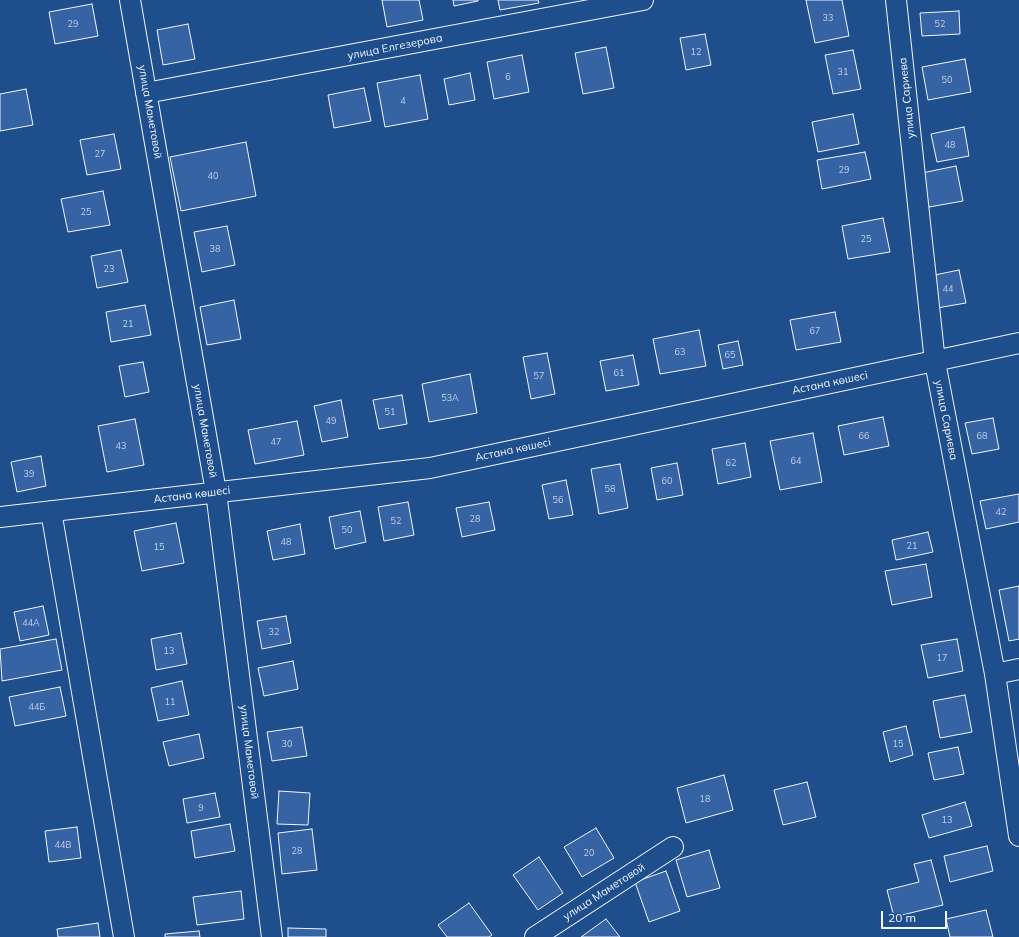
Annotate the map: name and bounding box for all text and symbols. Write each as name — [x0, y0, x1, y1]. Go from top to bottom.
house number: 33 — [823, 13, 833, 23]
house number: 29 — [68, 19, 78, 29]
house number: 52 — [935, 19, 945, 29]
street label: улица Елгезерова — [346, 31, 444, 63]
house number: 12 — [691, 47, 701, 57]
street label: улица Сариева — [896, 57, 918, 139]
street label: улица Маметовой — [135, 64, 165, 160]
house number: 31 — [838, 67, 848, 77]
house number: 6 — [505, 72, 511, 82]
house number: 50 — [942, 75, 952, 85]
house number: 4 — [400, 96, 406, 106]
house number: 48 — [945, 140, 955, 150]
house number: 27 — [95, 149, 105, 159]
house number: 29 — [839, 165, 849, 175]
house number: 40 — [208, 171, 218, 181]
house number: 25 — [81, 207, 91, 217]
house number: 25 — [861, 234, 871, 244]
house number: 38 — [210, 244, 220, 254]
house number: 23 — [104, 264, 114, 274]
house number: 44 — [943, 284, 953, 294]
house number: 21 — [123, 319, 133, 329]
house number: 67 — [810, 326, 820, 336]
house number: 63 — [675, 347, 685, 357]
house number: 65 — [725, 350, 735, 360]
house number: 61 — [614, 368, 624, 378]
street label: Астана көшесі — [791, 369, 869, 397]
house number: 57 — [534, 371, 544, 381]
street label: улица Сариева — [932, 379, 960, 461]
street label: улица Маметовой — [190, 383, 220, 479]
house number: 53А — [441, 393, 459, 403]
house number: 51 — [385, 407, 395, 417]
house number: 49 — [326, 416, 336, 426]
house number: 66 — [859, 431, 869, 441]
house number: 68 — [977, 431, 987, 441]
street label: Астана көшесі — [474, 436, 552, 464]
house number: 47 — [271, 437, 281, 447]
house number: 43 — [116, 441, 126, 451]
house number: 64 — [791, 456, 801, 466]
house number: 62 — [726, 458, 736, 468]
house number: 39 — [24, 469, 34, 479]
house number: 60 — [662, 476, 672, 486]
street label: Астана көшесі — [153, 484, 231, 506]
house number: 58 — [605, 484, 615, 494]
house number: 56 — [553, 495, 563, 505]
house number: 42 — [996, 507, 1006, 517]
house number: 28 — [470, 514, 480, 524]
house number: 52 — [391, 516, 401, 526]
house number: 50 — [342, 525, 352, 535]
house number: 48 — [281, 537, 291, 547]
house number: 21 — [907, 541, 917, 551]
house number: 15 — [154, 542, 164, 552]
house number: 44А — [22, 618, 40, 628]
house number: 32 — [269, 627, 279, 637]
house number: 13 — [164, 646, 174, 656]
house number: 17 — [937, 653, 947, 663]
house number: 11 — [165, 697, 175, 707]
house number: 44Б — [29, 702, 45, 712]
street label: улица Маметовой — [237, 704, 261, 800]
house number: 30 — [282, 739, 292, 749]
house number: 15 — [893, 739, 903, 749]
house number: 18 — [700, 794, 710, 804]
house number: 9 — [198, 803, 204, 813]
house number: 13 — [942, 815, 952, 825]
house number: 44В — [55, 840, 71, 850]
house number: 28 — [292, 846, 302, 856]
house number: 20 — [584, 848, 594, 858]
street label: улица Маметовой — [561, 861, 647, 923]
scale bar — [883, 903, 949, 929]
text: 20 m — [888, 910, 916, 925]

